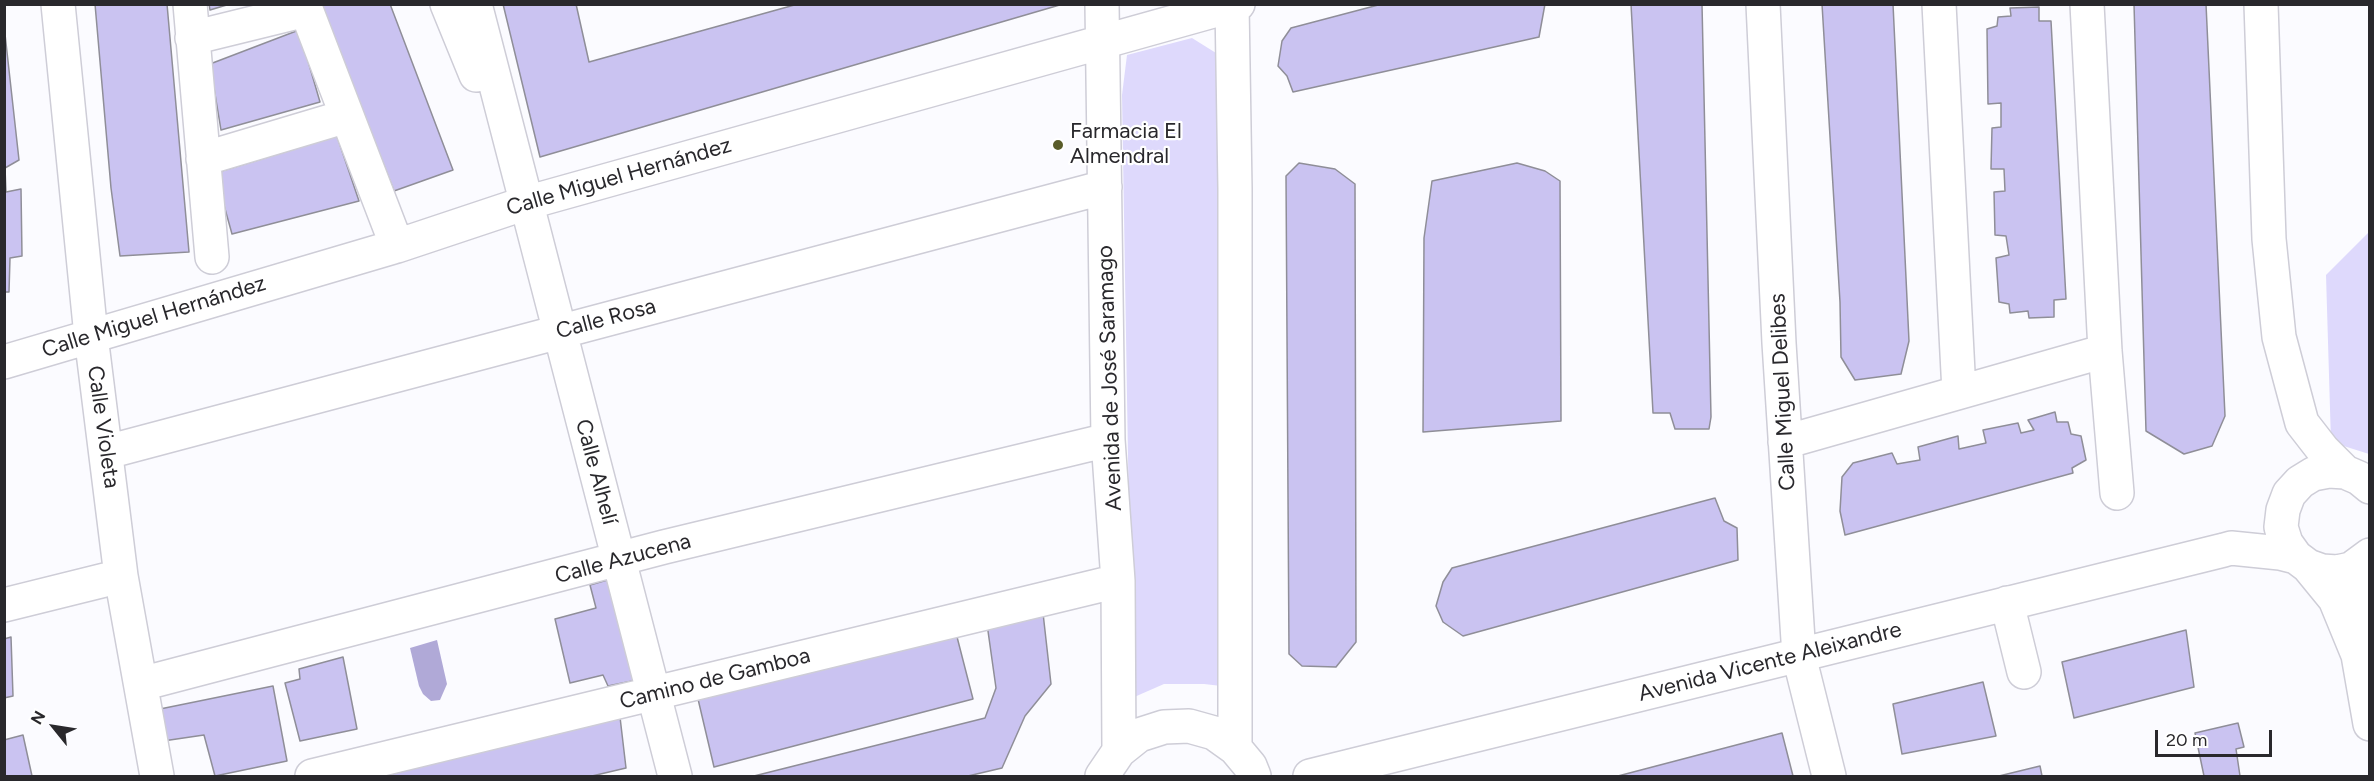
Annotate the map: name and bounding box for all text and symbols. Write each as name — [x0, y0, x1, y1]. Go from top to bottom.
place label: Farmacia El Almendral — [1070, 119, 1182, 170]
street label: Calle Miguel Hernández — [503, 132, 735, 222]
marker: Farmacia El Almendral — [1051, 138, 1065, 152]
street label: Avenida de José Saramago — [1092, 245, 1128, 511]
street label: Calle Miguel Hernández — [39, 270, 269, 364]
street label: Calle Rosa — [553, 293, 659, 345]
street label: Calle Miguel Delibes — [1765, 293, 1801, 491]
street label: Calle Violeta — [81, 364, 125, 490]
street label: Calle Alhelí — [569, 416, 623, 528]
street label: Calle Azucena — [552, 528, 694, 590]
street label: Avenida Vicente Aleixandre — [1636, 617, 1904, 707]
street label: Camino de Gamboa — [617, 643, 813, 715]
north arrow — [24, 697, 84, 757]
text: N — [27, 708, 49, 728]
scale bar — [2158, 718, 2275, 756]
text: 20 m — [2166, 729, 2207, 751]

